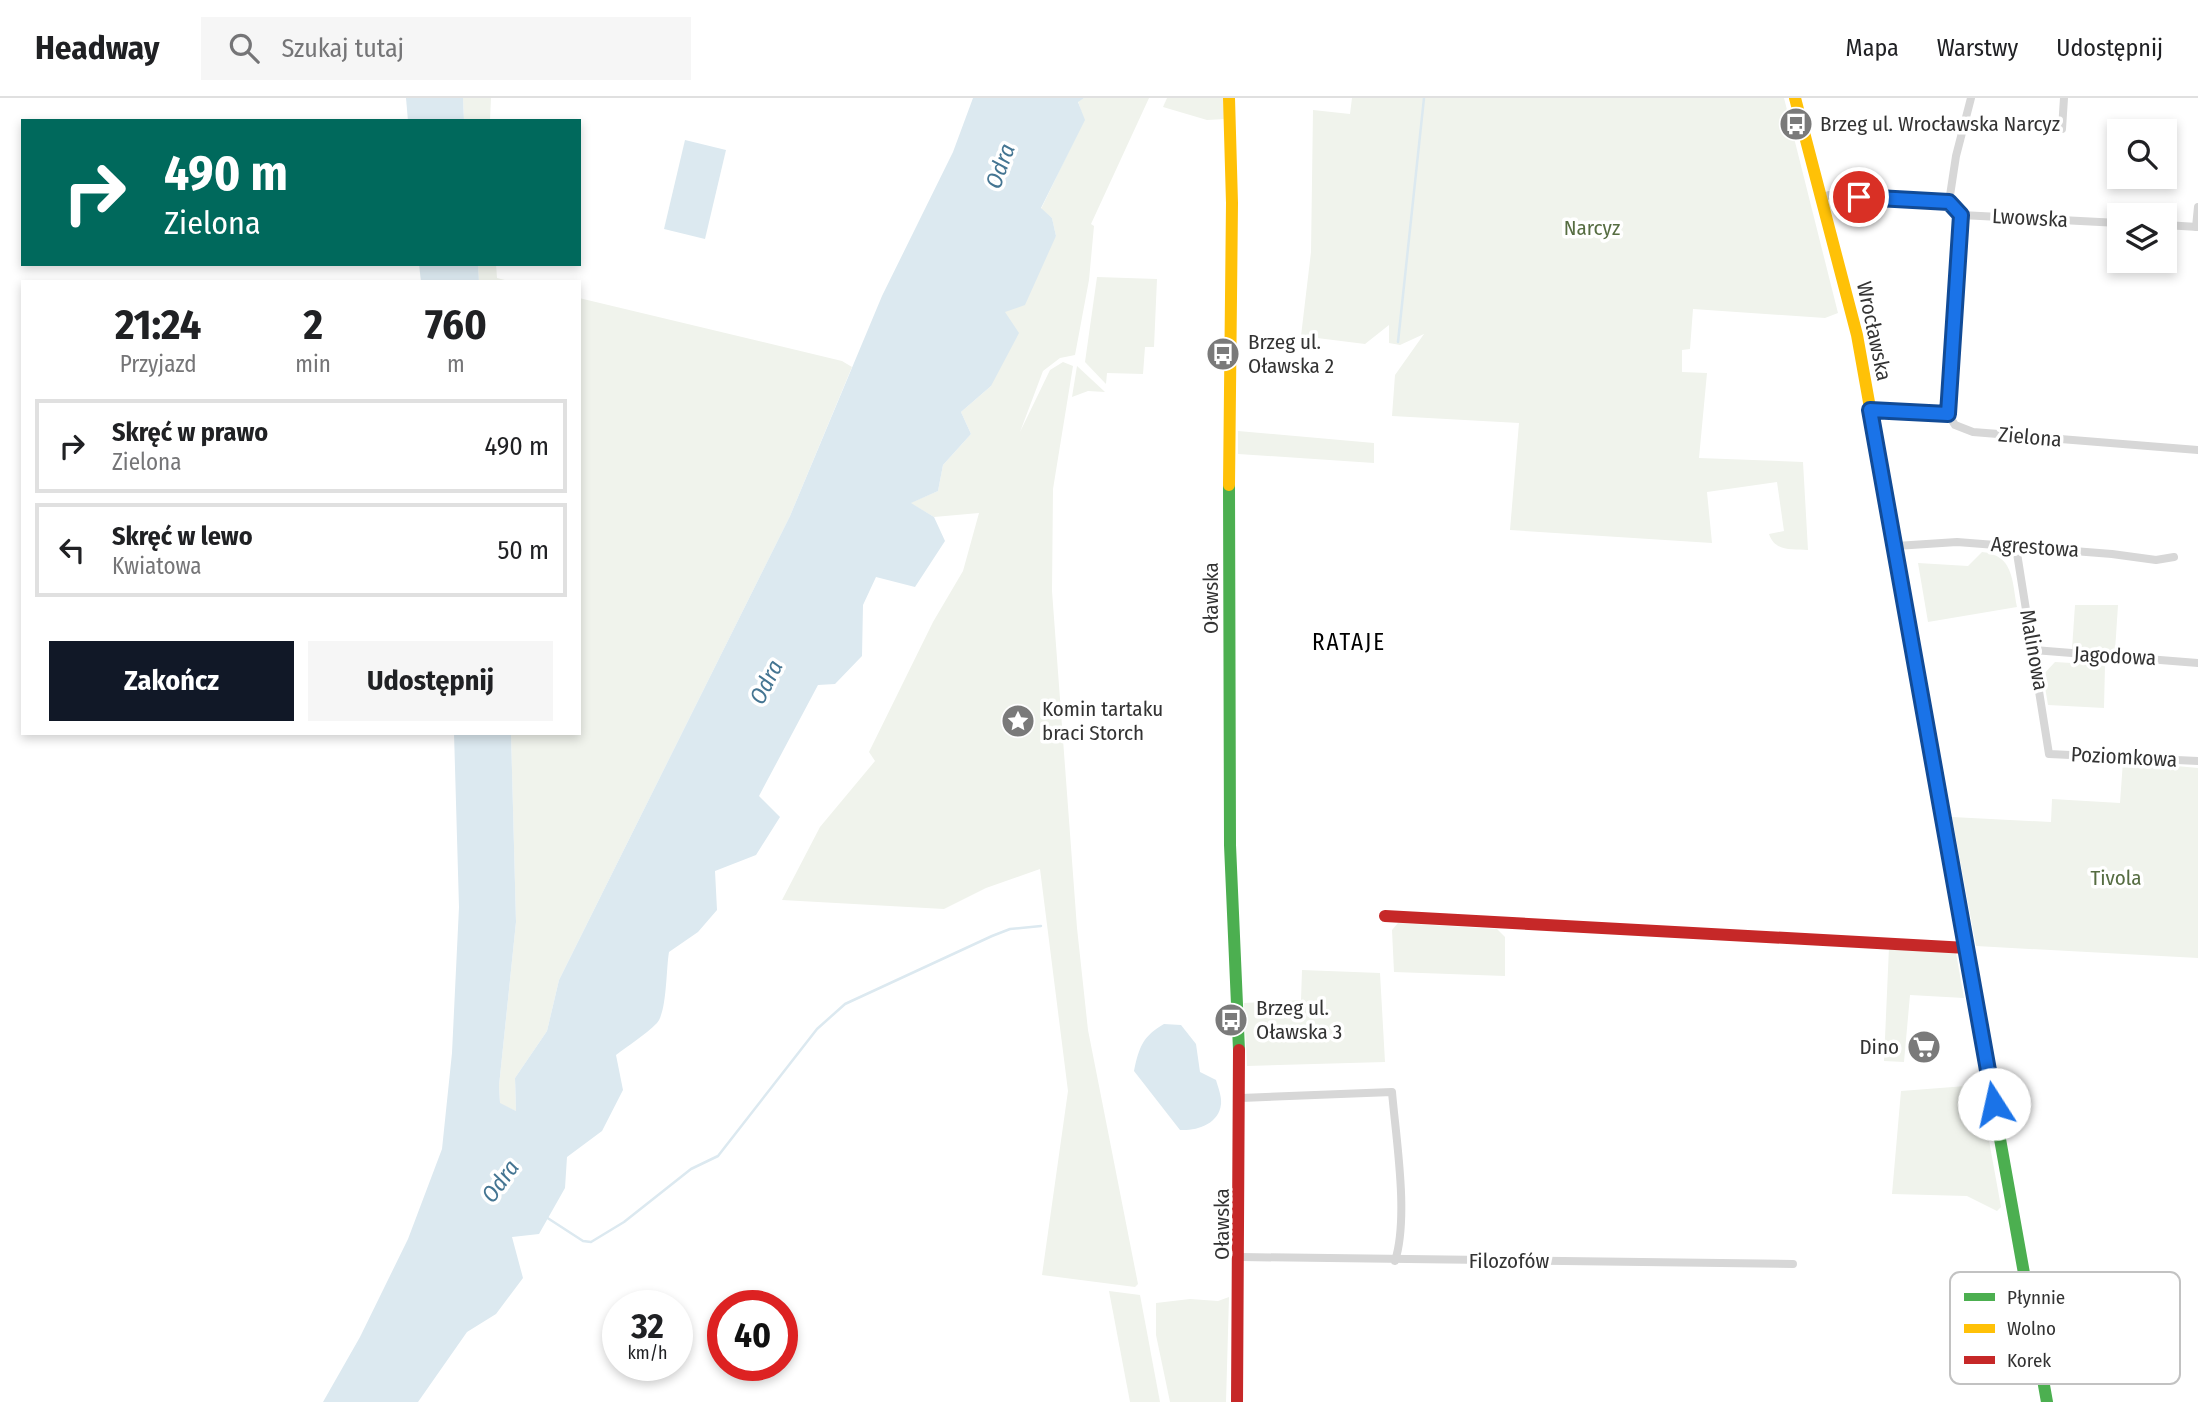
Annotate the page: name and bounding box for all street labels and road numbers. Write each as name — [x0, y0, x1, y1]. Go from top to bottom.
street label: Lwowska — [1992, 203, 2068, 233]
street label: Wrocławska — [1851, 279, 1897, 383]
street label: Zielona — [1997, 421, 2063, 453]
street label: Agrestowa — [1990, 531, 2080, 563]
street label: Oławska — [1198, 562, 1224, 634]
street label: Malinowa — [2014, 607, 2054, 693]
street label: Jagodowa — [2073, 641, 2157, 671]
street label: Poziomkowa — [2070, 741, 2178, 773]
street label: Oławska — [1209, 1188, 1235, 1260]
street label: Filozofów — [1469, 1248, 1549, 1274]

